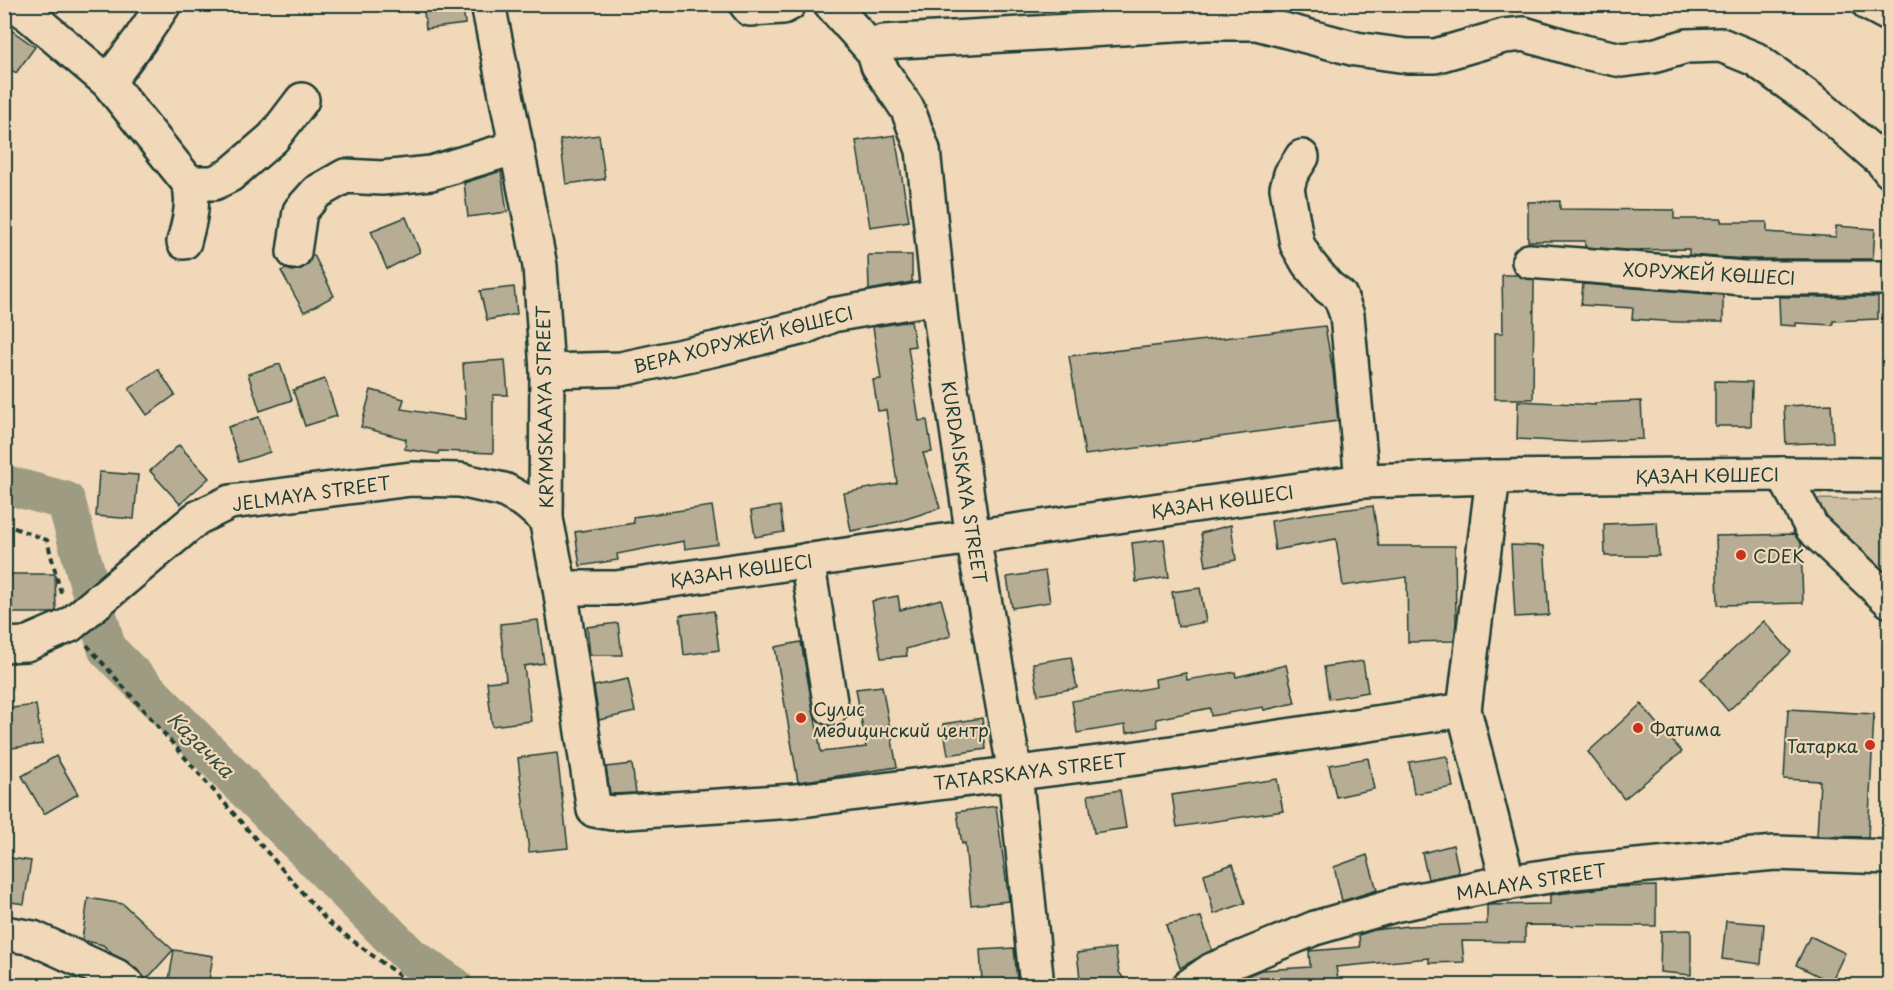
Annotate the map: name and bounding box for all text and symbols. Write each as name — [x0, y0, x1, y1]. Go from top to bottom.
street label: ХОРУЖЕЙ КӨШЕСІ — [1622, 255, 1796, 291]
street label: ВЕРА ХОРУЖЕЙ КӨШЕСІ — [630, 299, 856, 379]
street label: KRYMSKAAYA STREET — [529, 305, 559, 509]
street label: KURDAISKAYA STREET — [936, 379, 994, 586]
street label: ҚАЗАН КӨШЕСІ — [1635, 460, 1779, 490]
street label: JELMAYA STREET — [230, 468, 393, 517]
street label: ҚАЗАН КӨШЕСІ — [1149, 478, 1295, 524]
place label: CDEK — [1753, 542, 1805, 569]
street label: ҚАЗАН КӨШЕСІ — [668, 547, 814, 593]
marker: CDEK — [1734, 548, 1748, 562]
place label: Сулис медицинский центр — [813, 695, 989, 743]
water label: Казачка — [161, 704, 242, 785]
marker: Сулис медицинский центр — [794, 711, 808, 725]
place label: Фатима — [1650, 715, 1721, 742]
marker: Фатима — [1631, 721, 1645, 735]
place label: Татарка — [1787, 732, 1859, 759]
marker: Татарка — [1863, 738, 1877, 752]
street label: TATARSKAYA STREET — [932, 746, 1129, 796]
street label: MALAYA STREET — [1454, 856, 1609, 906]

